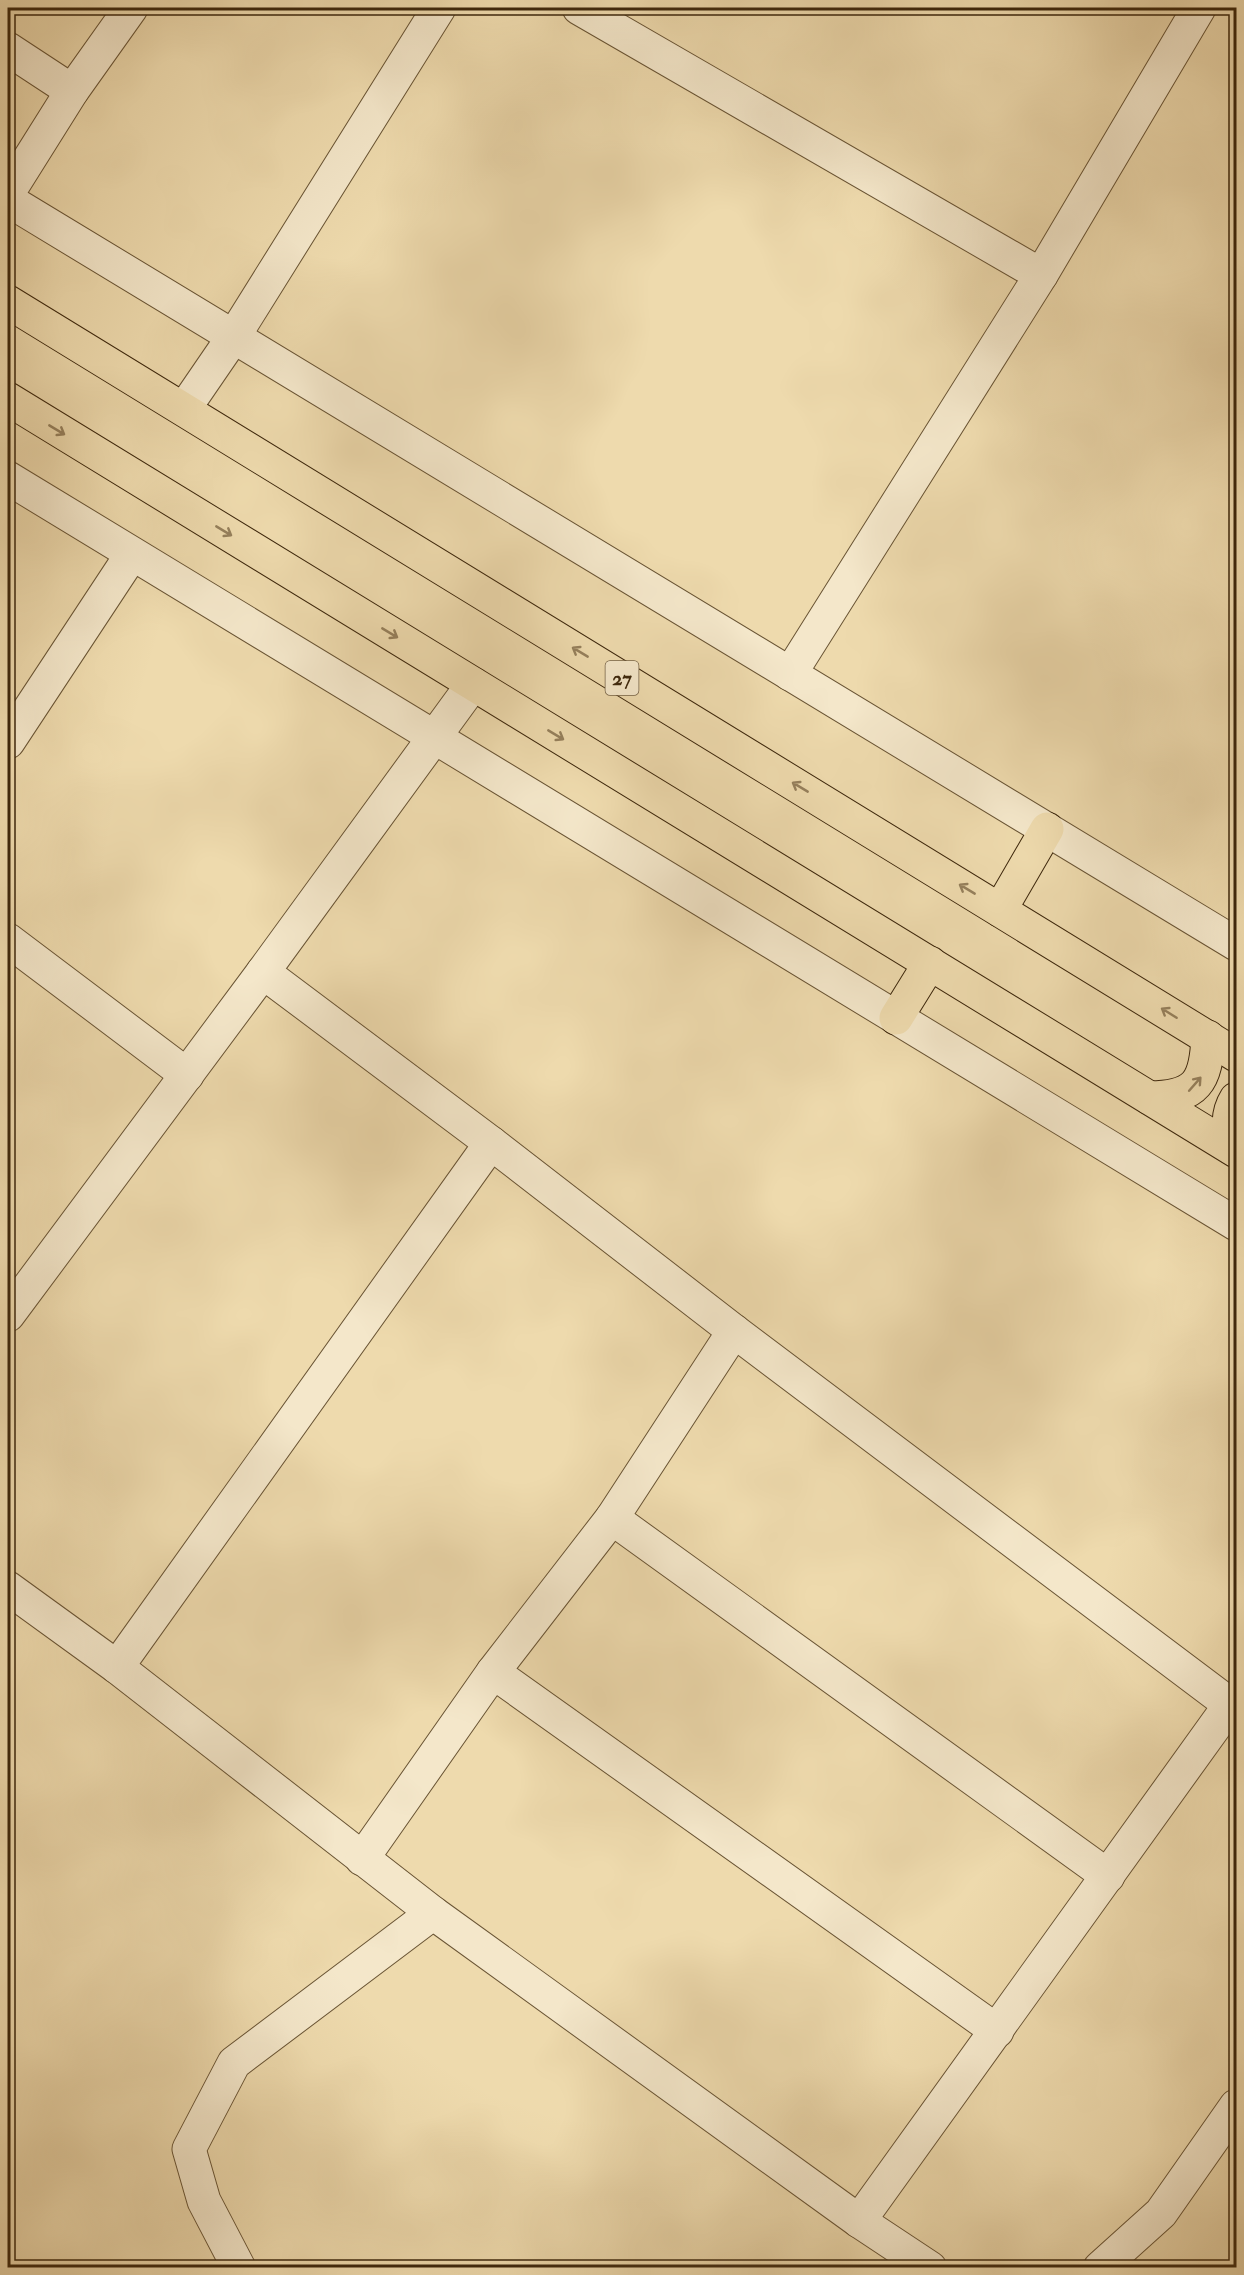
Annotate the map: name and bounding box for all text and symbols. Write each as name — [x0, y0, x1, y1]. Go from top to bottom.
one-way arrow — [48, 424, 65, 436]
one-way arrow — [215, 526, 232, 538]
one-way arrow — [381, 628, 398, 640]
one-way arrow — [572, 646, 589, 658]
road number: 27 — [606, 661, 638, 695]
one-way arrow — [547, 729, 564, 741]
one-way arrow — [792, 781, 809, 793]
one-way arrow — [959, 883, 976, 895]
one-way arrow — [1161, 1007, 1178, 1019]
one-way arrow — [1188, 1076, 1202, 1091]

